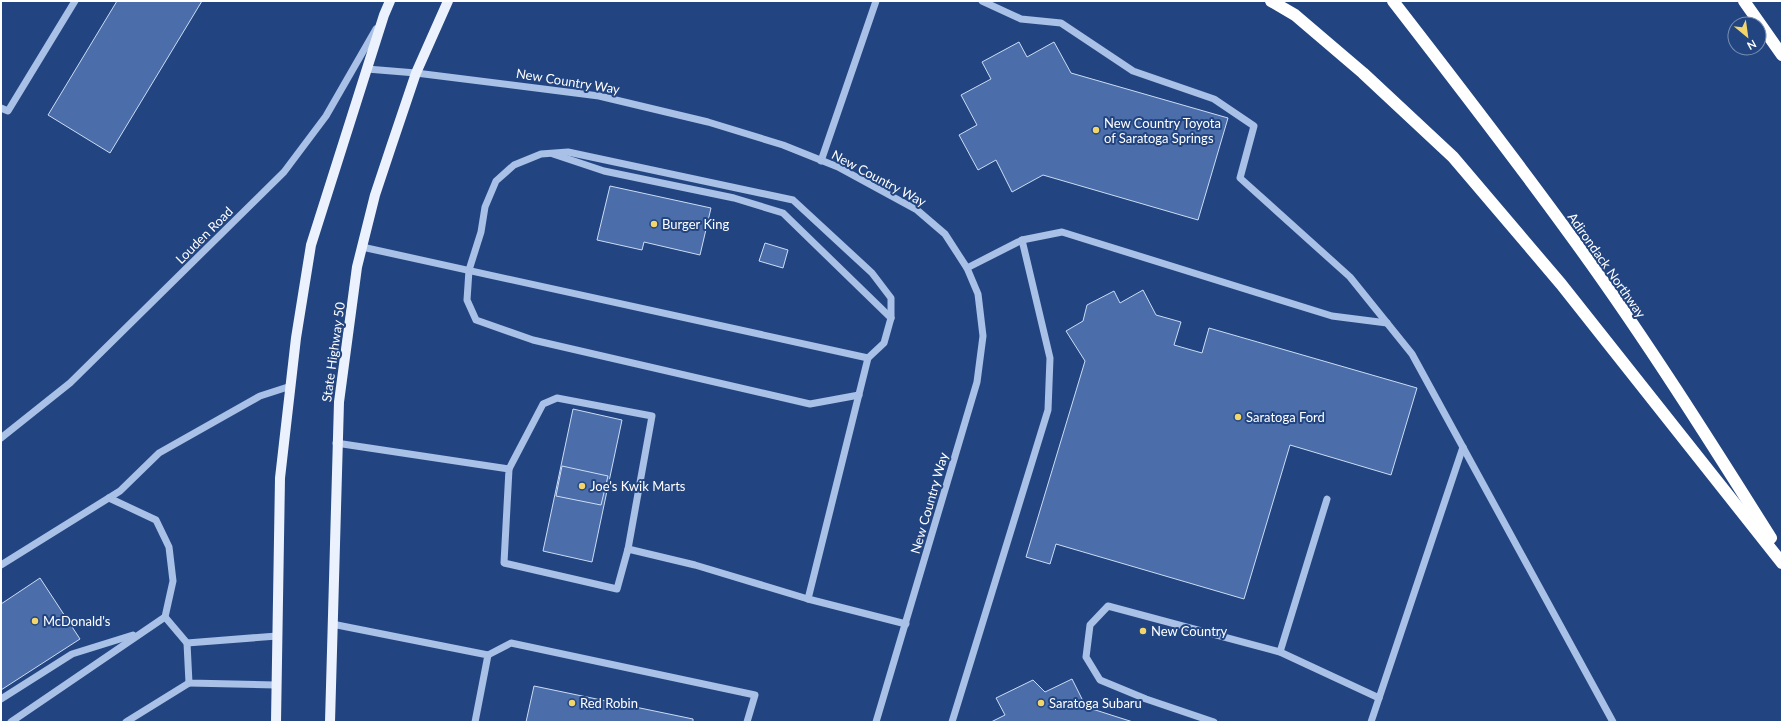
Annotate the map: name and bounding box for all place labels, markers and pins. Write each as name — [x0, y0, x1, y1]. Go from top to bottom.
place label: New Country Toyota of Saratoga Springs — [1104, 115, 1221, 146]
marker: New Country Toyota of Saratoga Springs — [1091, 125, 1101, 135]
place label: Burger King — [662, 216, 729, 232]
marker: Burger King — [649, 219, 659, 229]
place label: Saratoga Ford — [1246, 409, 1325, 425]
marker: Saratoga Ford — [1233, 412, 1243, 422]
place label: Joe's Kwik Marts — [590, 478, 686, 494]
marker: Joe's Kwik Marts — [577, 481, 587, 491]
place label: McDonald's — [43, 613, 111, 629]
marker: McDonald's — [30, 616, 40, 626]
place label: New Country — [1151, 623, 1228, 639]
marker: New Country — [1138, 626, 1148, 636]
place label: Red Robin — [580, 695, 638, 711]
place label: Saratoga Subaru — [1049, 695, 1142, 711]
marker: Red Robin — [567, 698, 577, 708]
marker: Saratoga Subaru — [1036, 698, 1046, 708]

